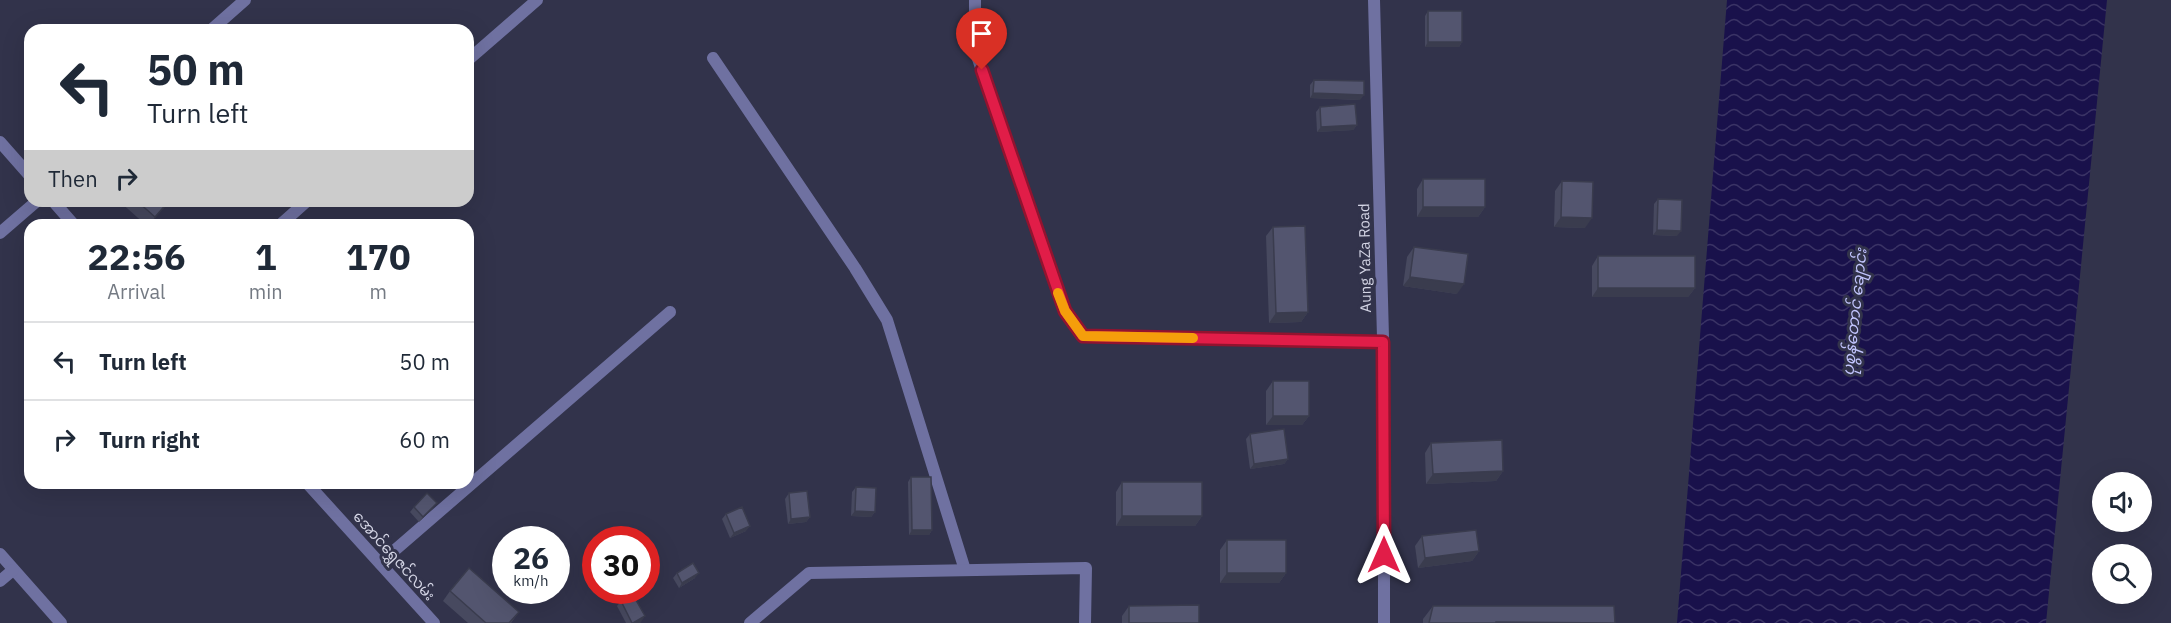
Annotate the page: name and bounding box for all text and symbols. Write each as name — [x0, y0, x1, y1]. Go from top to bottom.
pin — [956, 8, 1007, 70]
icon: arrive — [965, 17, 998, 50]
text: 50 m — [147, 42, 245, 97]
icon: left — [48, 48, 126, 126]
text: Turn left — [147, 95, 248, 130]
icon: right — [110, 162, 143, 195]
text: Then — [48, 164, 98, 193]
street label: Aung YaZa Road — [1354, 203, 1375, 313]
text: 22:56 — [87, 233, 186, 280]
text: 1 — [255, 233, 277, 280]
text: 170 — [346, 233, 411, 280]
water label: ပုစွန်တောင် ချောင်း — [1836, 246, 1875, 377]
text: Arrival — [107, 278, 166, 305]
text: min — [249, 278, 283, 305]
text: m — [370, 278, 387, 305]
icon: left — [48, 345, 81, 378]
text: Turn left — [99, 347, 187, 376]
text: 50 m — [399, 347, 450, 376]
icon: right — [48, 423, 81, 456]
text: Turn right — [99, 425, 200, 454]
text: 60 m — [399, 425, 450, 454]
map controls — [2092, 472, 2152, 604]
button: sound — [2092, 472, 2152, 532]
street label: အောင်ရွှေဇင်လမ်း — [347, 507, 439, 606]
position arrow — [1352, 523, 1416, 587]
speed limit sign: 30 — [582, 526, 660, 604]
text: 26 — [513, 538, 549, 577]
button: search — [2092, 544, 2152, 604]
text: km/h — [513, 571, 549, 590]

